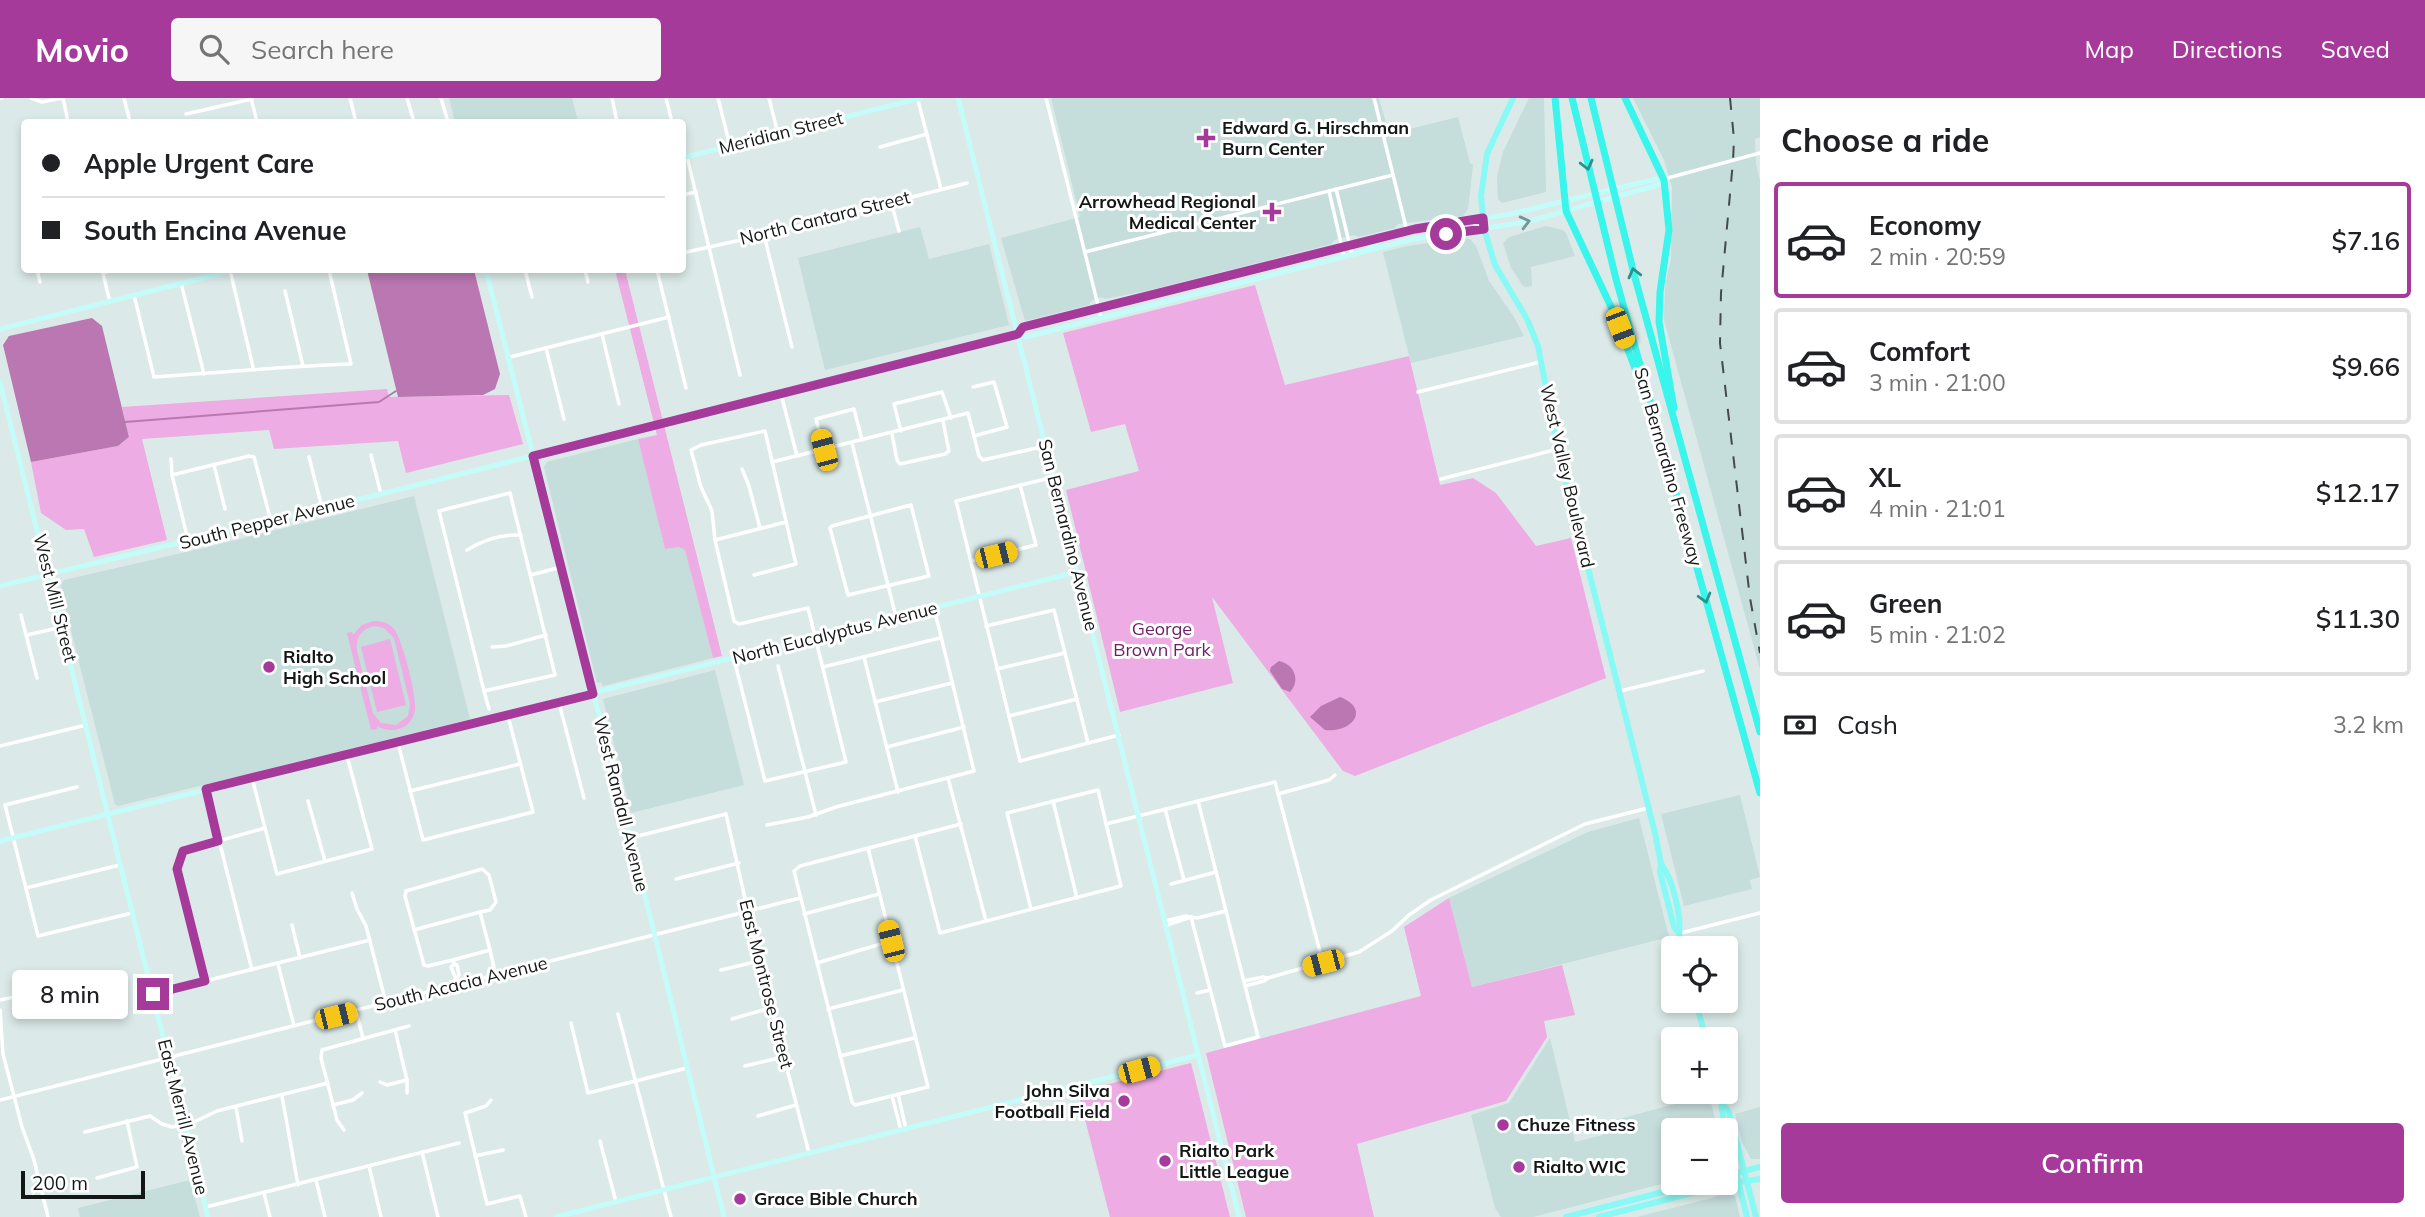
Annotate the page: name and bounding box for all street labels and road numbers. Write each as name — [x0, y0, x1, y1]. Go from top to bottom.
street label: Meridian Street — [716, 106, 845, 159]
street label: North Cantara Street — [737, 185, 912, 250]
street label: San Bernardino Freeway — [1629, 365, 1708, 569]
street label: West Valley Boulevard — [1535, 382, 1600, 570]
street label: San Bernardino Avenue — [1034, 437, 1103, 633]
street label: South Pepper Avenue — [177, 489, 357, 554]
street label: West Mill Street — [28, 531, 83, 664]
street label: North Eucalyptus Avenue — [730, 596, 940, 669]
street label: West Randall Avenue — [589, 714, 654, 894]
street label: East Montrose Street — [734, 897, 799, 1071]
street label: South Acacia Avenue — [372, 951, 550, 1016]
street label: East Merrill Avenue — [153, 1037, 214, 1197]

